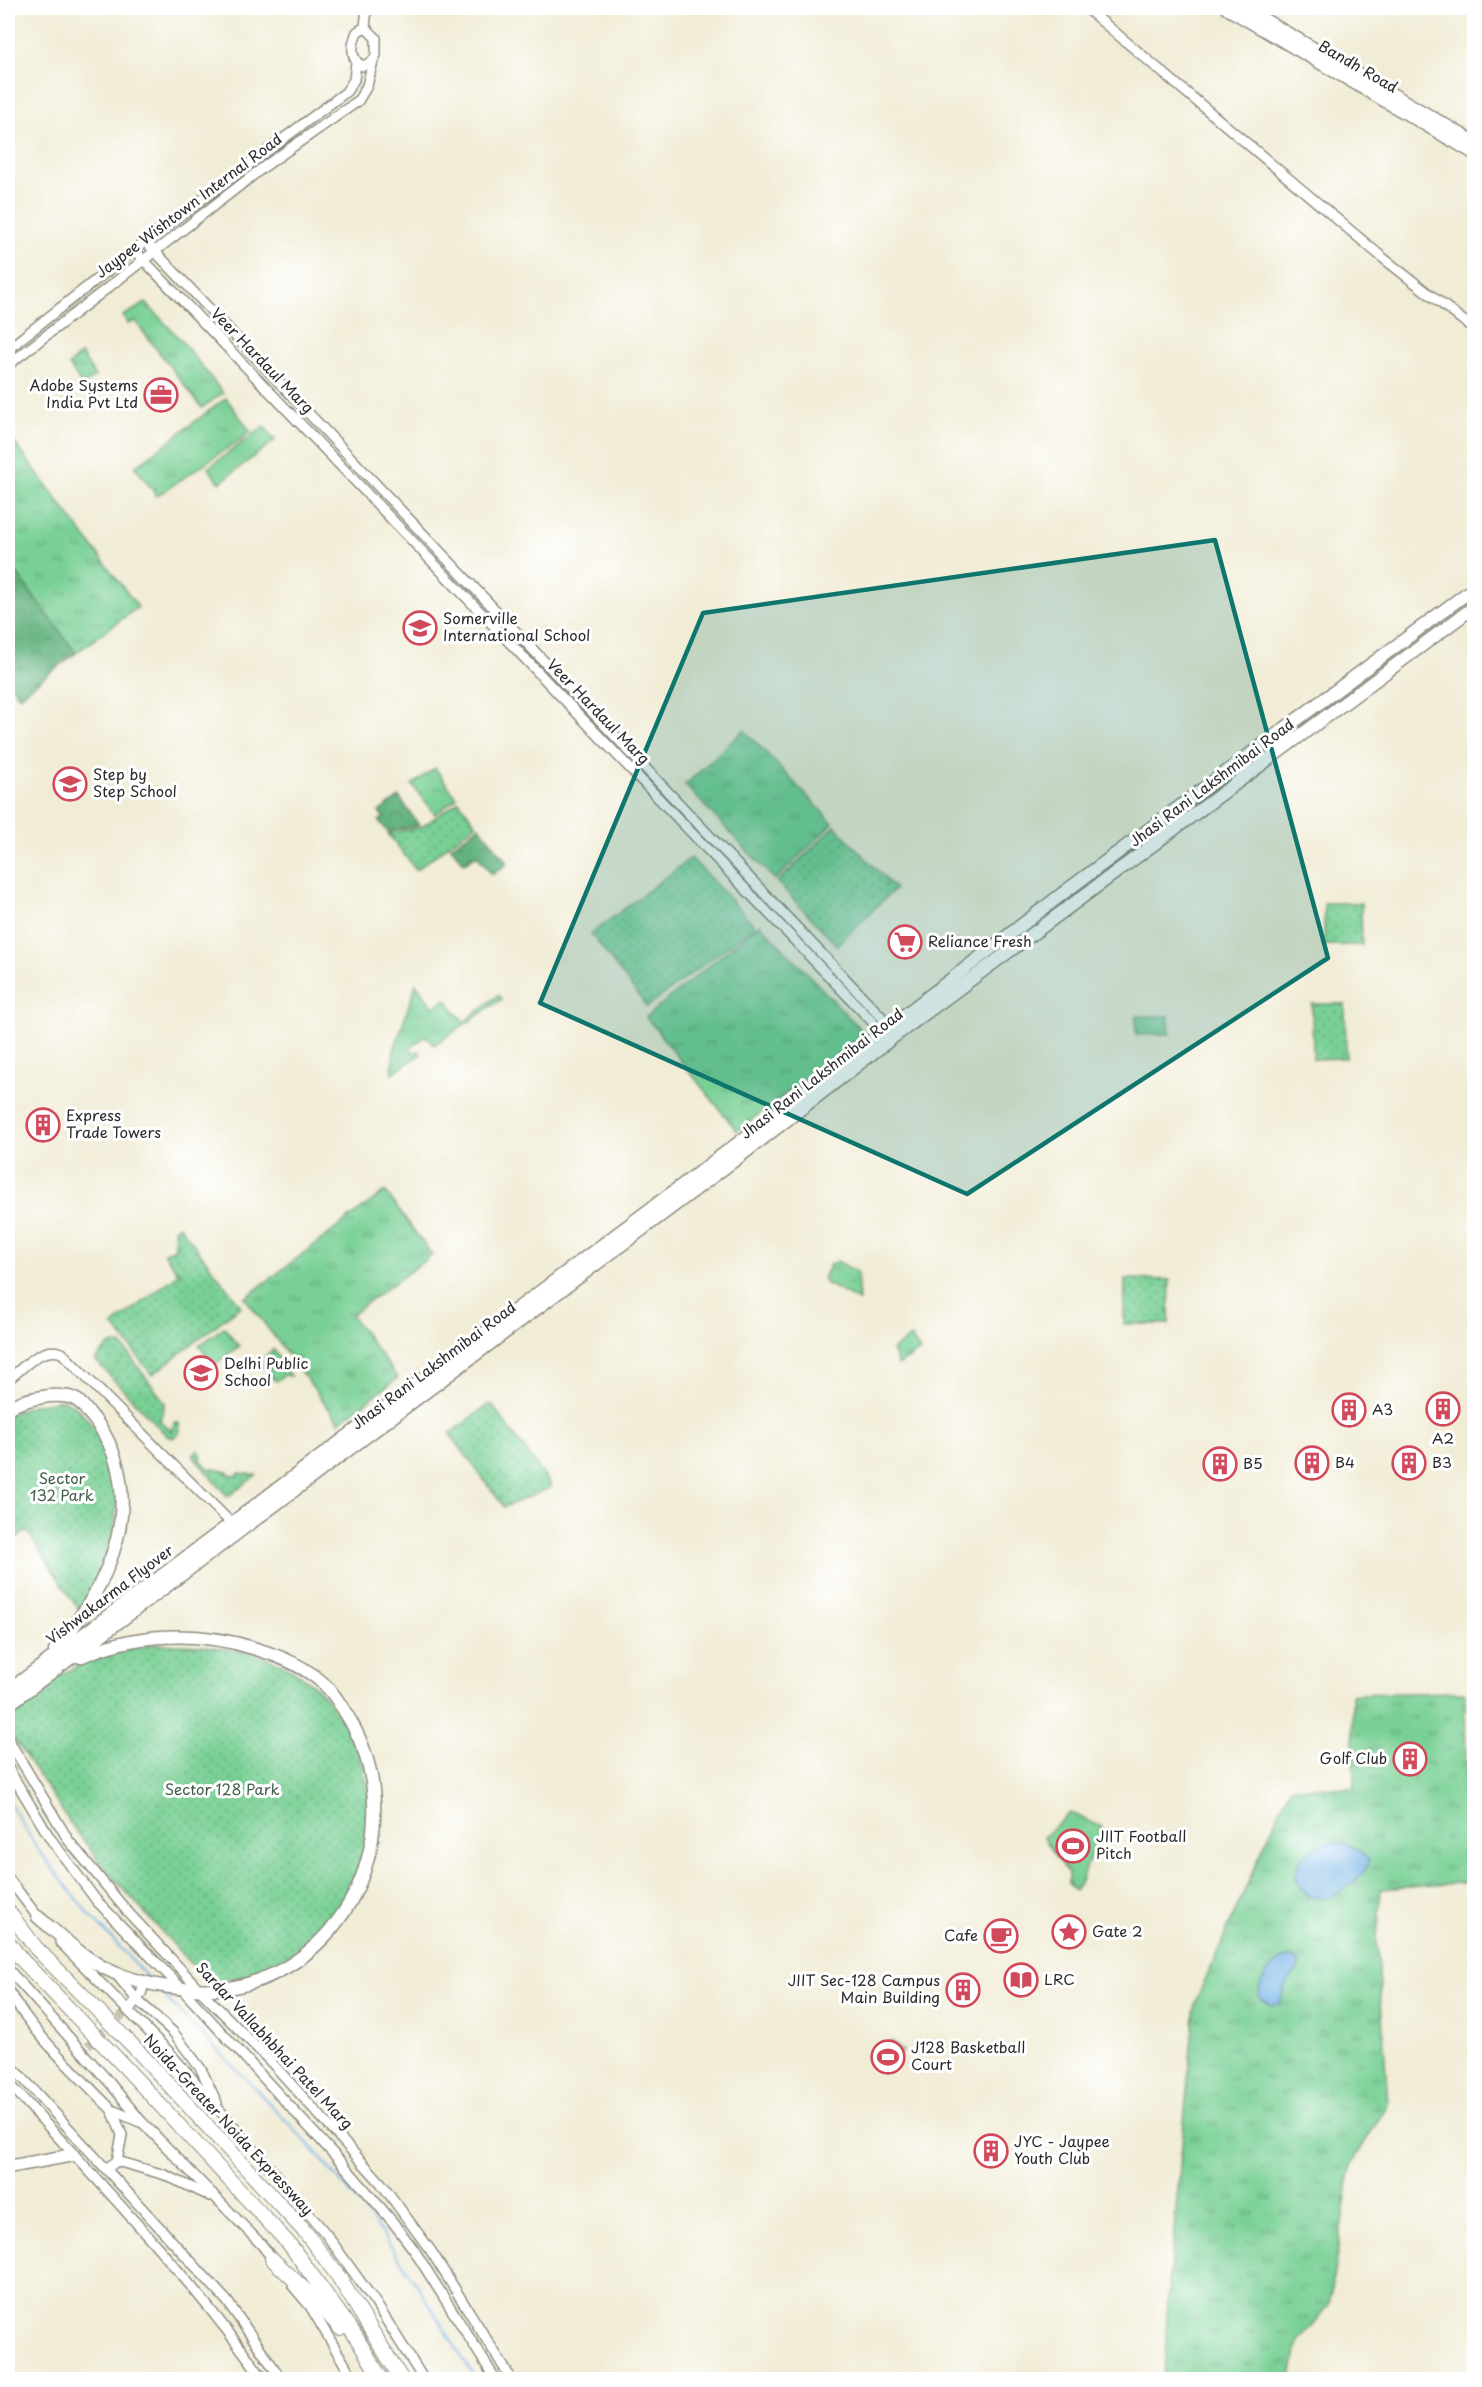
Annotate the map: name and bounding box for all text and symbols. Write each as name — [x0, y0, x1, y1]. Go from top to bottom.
street label: Bandh Road — [1315, 34, 1403, 98]
street label: Jaypee Wishtown Internal Road — [90, 127, 286, 283]
street label: Veer Hardaul Marg — [206, 302, 320, 418]
place label: Adobe Systems India Pvt Ltd — [30, 373, 138, 413]
office icon: Adobe Systems India Pvt Ltd — [143, 377, 179, 413]
place label: Somerville International School — [443, 606, 590, 646]
school or university icon: Somerville International School — [402, 610, 438, 646]
street label: Veer Hardaul Marg — [542, 653, 656, 769]
street label: Jhasi Rani Lakshmibai Road — [1124, 712, 1298, 852]
place label: Step by Step School — [93, 762, 177, 802]
school or university icon: Step by Step School — [52, 766, 88, 802]
supermarket icon: Reliance Fresh — [887, 924, 923, 960]
place label: Reliance Fresh — [928, 929, 1032, 952]
street label: Jhasi Rani Lakshmibai Road — [735, 1002, 907, 1144]
place label: Express Trade Towers — [66, 1103, 161, 1143]
building icon: Express Trade Towers — [25, 1107, 61, 1143]
street label: Jhasi Rani Lakshmibai Road — [346, 1295, 520, 1435]
place label: Delhi Public School — [224, 1351, 308, 1391]
school or university icon: Delhi Public School — [183, 1355, 219, 1391]
building icon: A2 — [1425, 1391, 1461, 1427]
building icon: A3 — [1331, 1392, 1367, 1428]
place label: A3 — [1372, 1397, 1393, 1420]
place label: A2 — [1432, 1426, 1454, 1449]
building icon: B4 — [1294, 1445, 1330, 1481]
building icon: B3 — [1391, 1445, 1427, 1481]
building icon: B5 — [1202, 1446, 1238, 1482]
place label: B4 — [1335, 1450, 1355, 1473]
place label: B3 — [1432, 1450, 1452, 1473]
place label: B5 — [1243, 1451, 1263, 1474]
park label: Sector 132 Park — [30, 1466, 94, 1506]
street label: Vishwakarma Flyover — [41, 1538, 178, 1649]
building icon: Golf Club — [1392, 1741, 1428, 1777]
place label: Golf Club — [1319, 1746, 1387, 1769]
park label: Sector 128 Park — [164, 1777, 280, 1800]
place label: JIIT Football Pitch — [1096, 1824, 1186, 1864]
sports icon: JIIT Football Pitch — [1055, 1828, 1091, 1864]
place icon: Gate 2 — [1051, 1914, 1087, 1950]
cafe icon: Cafe — [983, 1918, 1019, 1954]
place label: Gate 2 — [1092, 1919, 1143, 1942]
place label: Cafe — [944, 1923, 978, 1946]
street label: Sardar Vallabhbhai Patel Marg — [191, 1956, 359, 2134]
library icon: LRC — [1003, 1962, 1039, 1998]
place label: LRC — [1044, 1967, 1075, 1990]
place label: JIIT Sec-128 Campus Main Building — [788, 1968, 940, 2008]
building icon: JIIT Sec-128 Campus Main Building — [945, 1972, 981, 2008]
street label: Noida-Greater Noida Expressway — [139, 2028, 319, 2220]
place label: J128 Basketball Court — [911, 2035, 1025, 2075]
sports icon: J128 Basketball Court — [870, 2039, 906, 2075]
place label: JYC - Jaypee Youth Club — [1014, 2129, 1110, 2169]
building icon: JYC - Jaypee Youth Club — [973, 2133, 1009, 2169]

